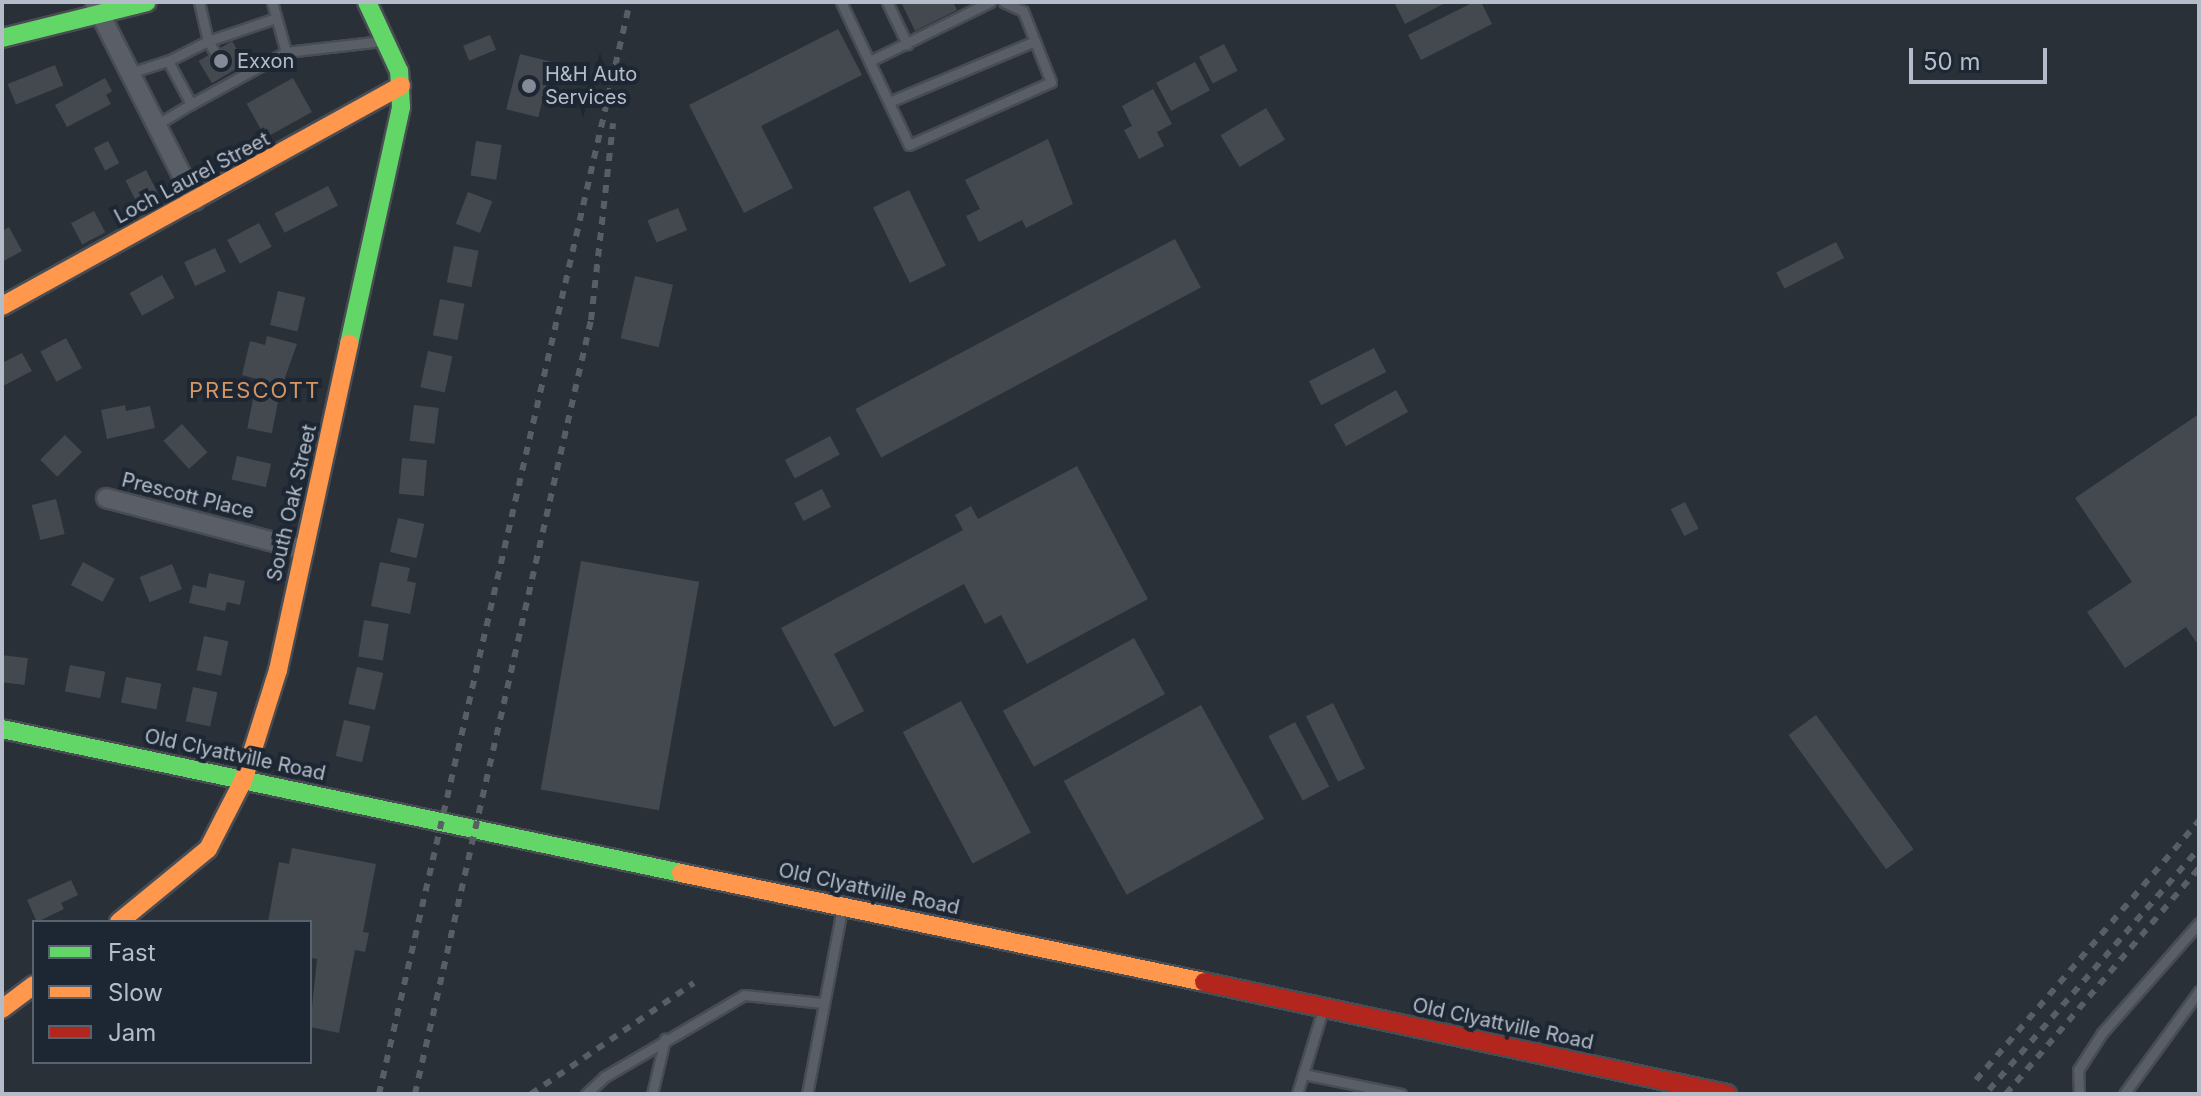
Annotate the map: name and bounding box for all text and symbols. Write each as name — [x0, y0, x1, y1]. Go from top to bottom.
scale bar — [1913, 32, 2051, 82]
text: 50 m — [1923, 47, 1981, 76]
place label: Exxon — [237, 49, 294, 73]
marker: Exxon — [212, 52, 230, 70]
place label: H&H Auto Services — [545, 62, 637, 109]
marker: H&H Auto Services — [520, 77, 538, 95]
street label: Loch Laurel Street — [110, 127, 274, 229]
district label: PRESCOTT — [189, 378, 321, 404]
street label: South Oak Street — [262, 422, 322, 584]
street label: Prescott Place — [119, 468, 257, 524]
street label: Old Clyattville Road — [142, 724, 328, 786]
street label: Old Clyattville Road — [776, 858, 962, 920]
legend — [32, 920, 312, 1064]
text: Fast — [108, 938, 156, 967]
text: Slow — [108, 978, 163, 1007]
street label: Old Clyattville Road — [1410, 993, 1596, 1055]
text: Jam — [108, 1018, 156, 1047]

